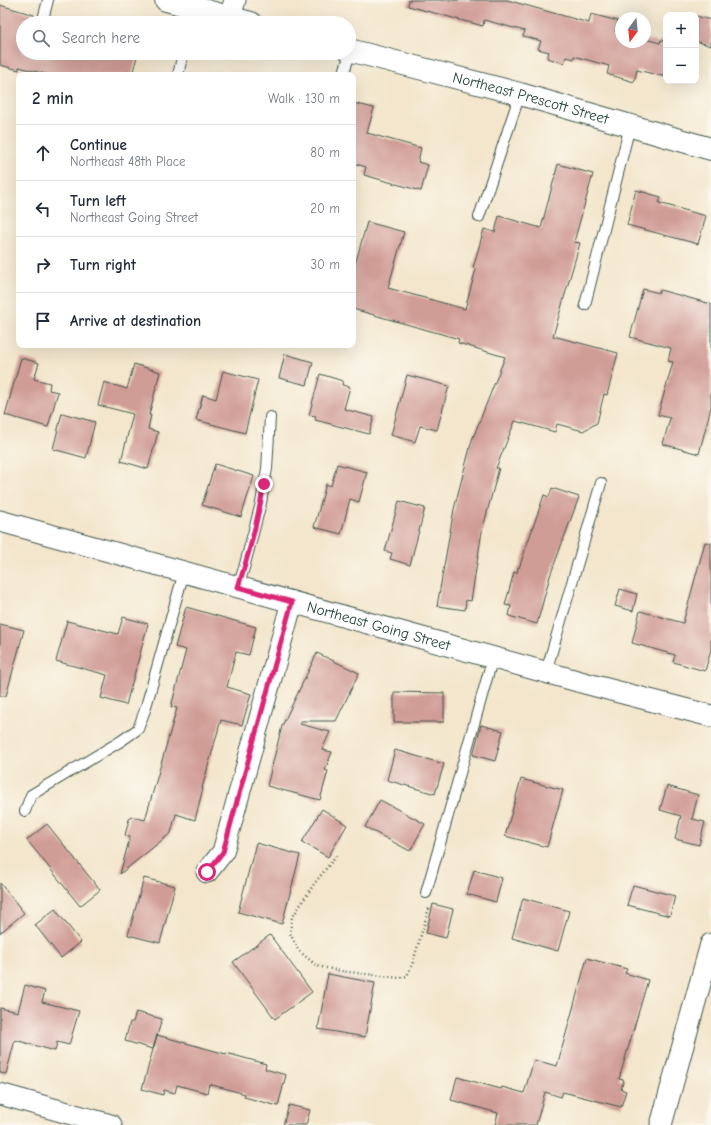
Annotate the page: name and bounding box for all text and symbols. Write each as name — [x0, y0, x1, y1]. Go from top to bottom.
north arrow — [615, 12, 651, 48]
map controls — [663, 12, 699, 84]
button: + — [663, 12, 699, 48]
search box — [16, 16, 356, 60]
icon: search — [30, 27, 52, 49]
text: Search here — [62, 29, 140, 47]
button: − — [663, 48, 699, 84]
street label: Northeast Prescott Street — [451, 68, 611, 128]
text: 2 min — [32, 89, 73, 108]
text: Walk · 130 m — [268, 91, 340, 106]
text: Continue — [70, 136, 127, 154]
icon: ahead — [32, 142, 54, 164]
text: 80 m — [310, 145, 340, 160]
text: Northeast 48th Place — [70, 154, 186, 169]
text: Turn left — [70, 192, 126, 210]
icon: left — [32, 198, 54, 220]
text: 20 m — [310, 201, 340, 216]
text: Northeast Going Street — [70, 210, 198, 225]
icon: right — [32, 254, 54, 276]
text: Turn right — [70, 256, 136, 274]
text: 30 m — [310, 257, 340, 272]
icon: arrive — [32, 310, 54, 332]
text: Arrive at destination — [70, 312, 201, 330]
route end — [255, 475, 273, 493]
street label: Northeast Going Street — [305, 598, 453, 655]
route start — [198, 863, 216, 881]

